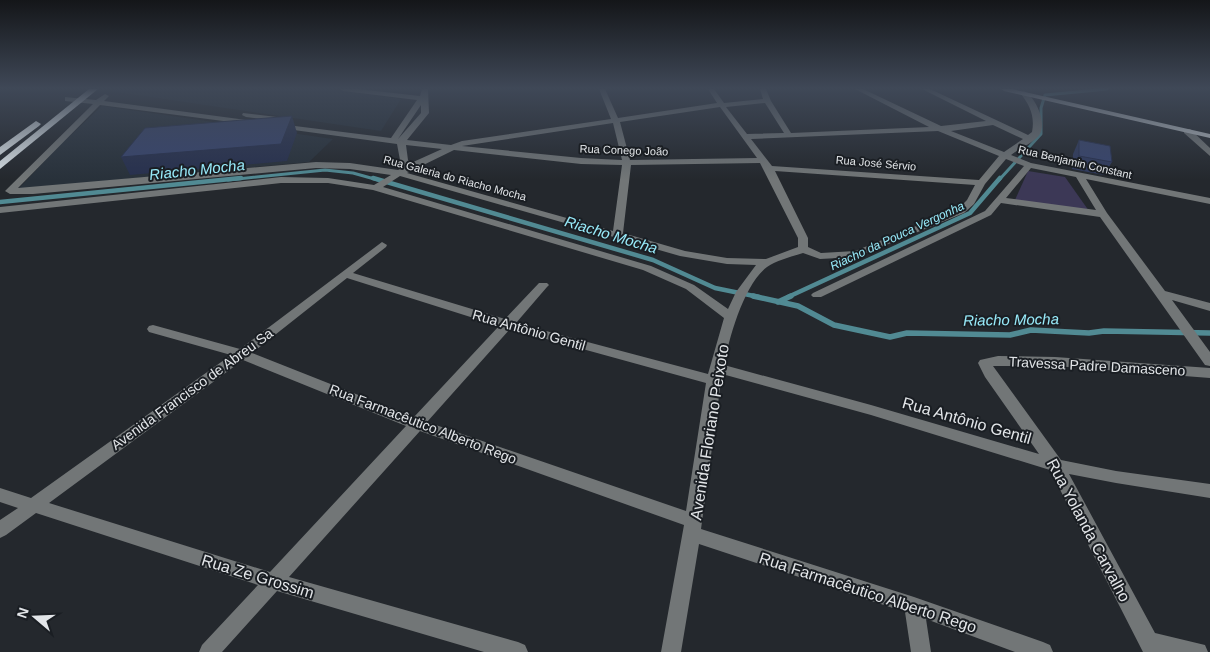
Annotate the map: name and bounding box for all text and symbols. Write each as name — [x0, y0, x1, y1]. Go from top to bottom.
street label: Rua Conego João — [579, 142, 669, 158]
street label: Rua Benjamin Constant — [1017, 143, 1133, 181]
street label: Rua Galeria do Riacho Mocha — [382, 153, 529, 203]
street label: Rua José Sérvio — [835, 154, 917, 172]
water label: Riacho Mocha — [148, 156, 246, 183]
water label: Riacho da Pouca Vergonha — [828, 199, 967, 273]
water label: Riacho Mocha — [563, 212, 659, 257]
street label: Rua Antônio Gentil — [471, 306, 587, 354]
water label: Riacho Mocha — [963, 310, 1059, 329]
street label: Avenida Francisco de Abreu Sa — [108, 325, 276, 453]
street label: Avenida Floriano Peixoto — [687, 343, 732, 521]
street label: Travessa Padre Damasceno — [1008, 353, 1186, 379]
street label: Rua Farmacêutico Alberto Rego — [327, 381, 519, 467]
street label: Rua Antônio Gentil — [900, 394, 1033, 447]
street label: Rua Yolanda Carvalho — [1044, 456, 1133, 605]
street label: Rua Farmacêutico Alberto Rego — [757, 549, 979, 636]
street label: Rua Ze Grossim — [200, 551, 316, 602]
north arrow — [10, 592, 60, 642]
text: N — [13, 605, 32, 620]

